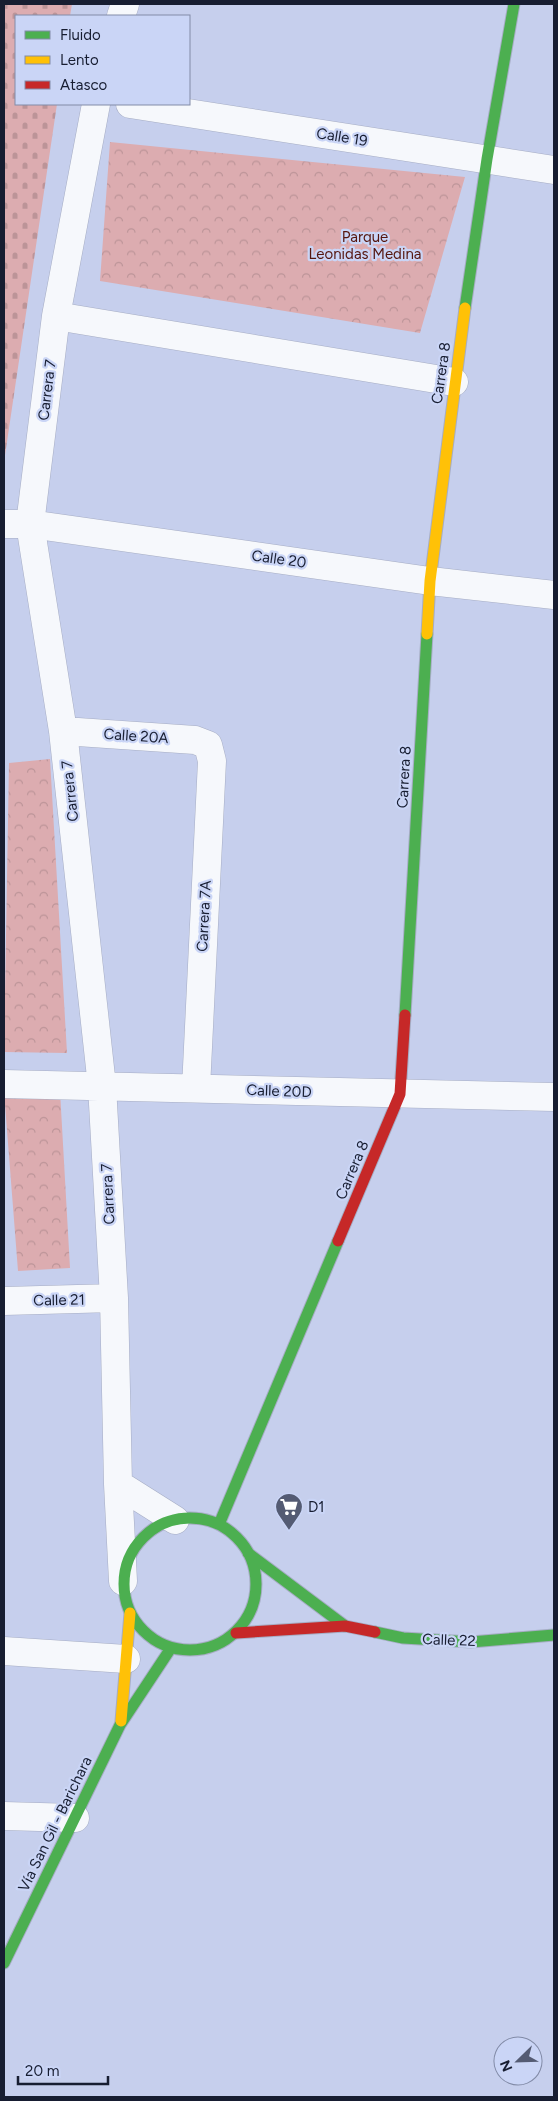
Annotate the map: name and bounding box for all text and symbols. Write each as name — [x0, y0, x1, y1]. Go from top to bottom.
legend — [15, 15, 190, 105]
text: Fluido — [60, 26, 101, 44]
text: Lento — [60, 51, 99, 69]
text: Atasco — [60, 76, 108, 94]
street label: Calle 19 — [315, 124, 369, 150]
park label: Parque Leonidas Medina — [309, 228, 421, 263]
street label: Carrera 8 — [428, 341, 454, 405]
street label: Carrera 7 — [34, 358, 60, 422]
street label: Calle 20 — [251, 546, 307, 572]
street label: Calle 20A — [103, 725, 169, 747]
street label: Carrera 8 — [393, 745, 415, 809]
street label: Carrera 7 — [58, 760, 82, 822]
street label: Carrera 7A — [193, 880, 215, 952]
street label: Calle 20D — [246, 1081, 312, 1101]
street label: Carrera 8 — [332, 1138, 372, 1202]
street label: Carrera 7 — [97, 1163, 119, 1225]
street label: Calle 21 — [33, 1291, 85, 1309]
supermarket icon: D1 — [274, 1492, 304, 1531]
place label: D1 — [308, 1498, 325, 1516]
street label: Calle 22 — [422, 1630, 476, 1650]
street label: Vía San Gil - Barichara — [14, 1753, 96, 1895]
north arrow — [493, 2036, 543, 2086]
scale bar — [18, 2054, 108, 2086]
text: N — [497, 2058, 516, 2074]
text: 20 m — [25, 2062, 59, 2080]

